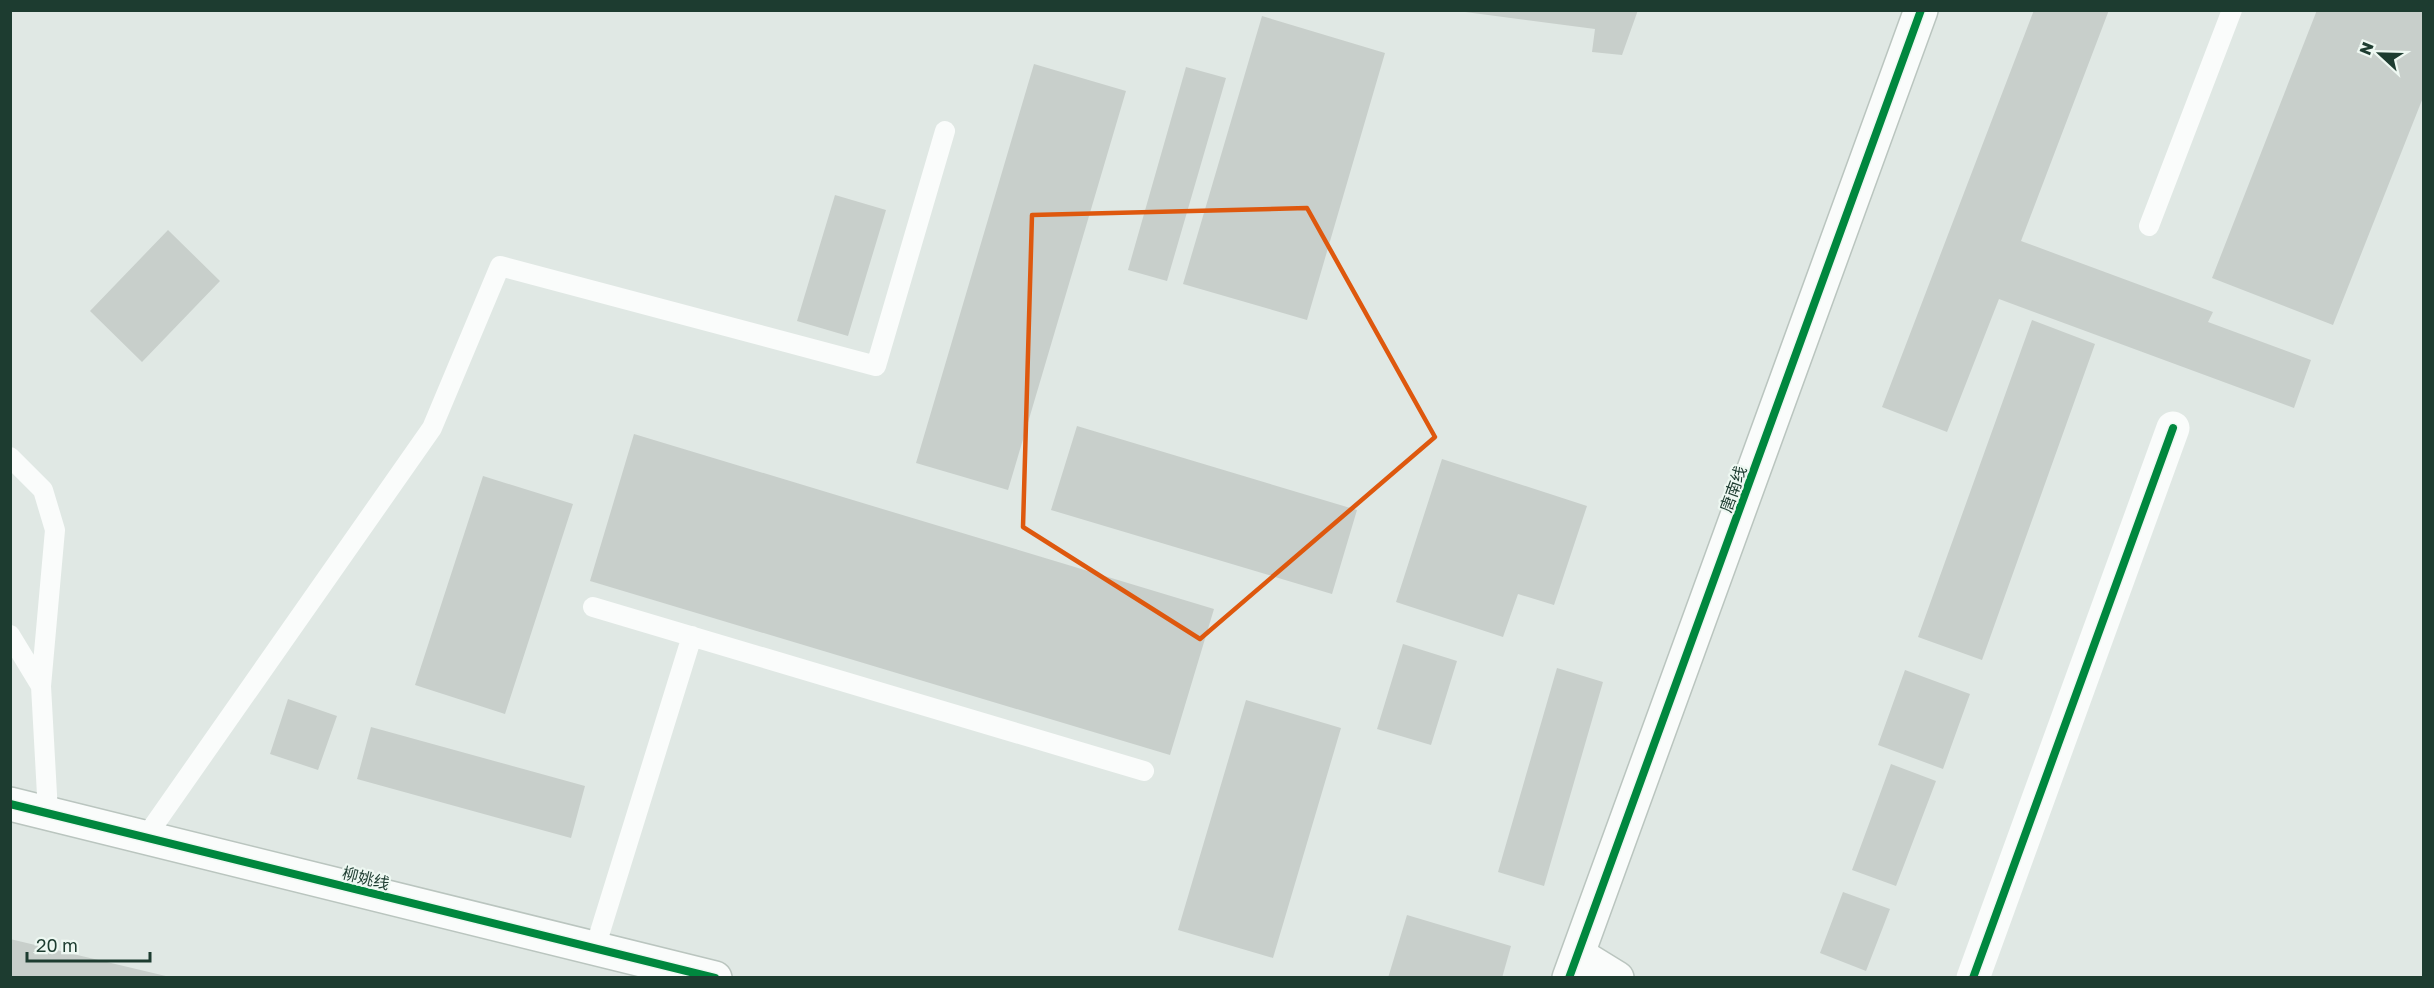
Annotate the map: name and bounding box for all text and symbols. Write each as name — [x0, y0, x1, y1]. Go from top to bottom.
north arrow — [2350, 24, 2410, 84]
text: N — [2355, 39, 2378, 58]
street label: 唐南线 — [1715, 463, 1751, 515]
street label: 柳姚线 — [340, 862, 392, 894]
scale bar — [27, 925, 150, 963]
text: 20 m — [36, 934, 78, 956]

